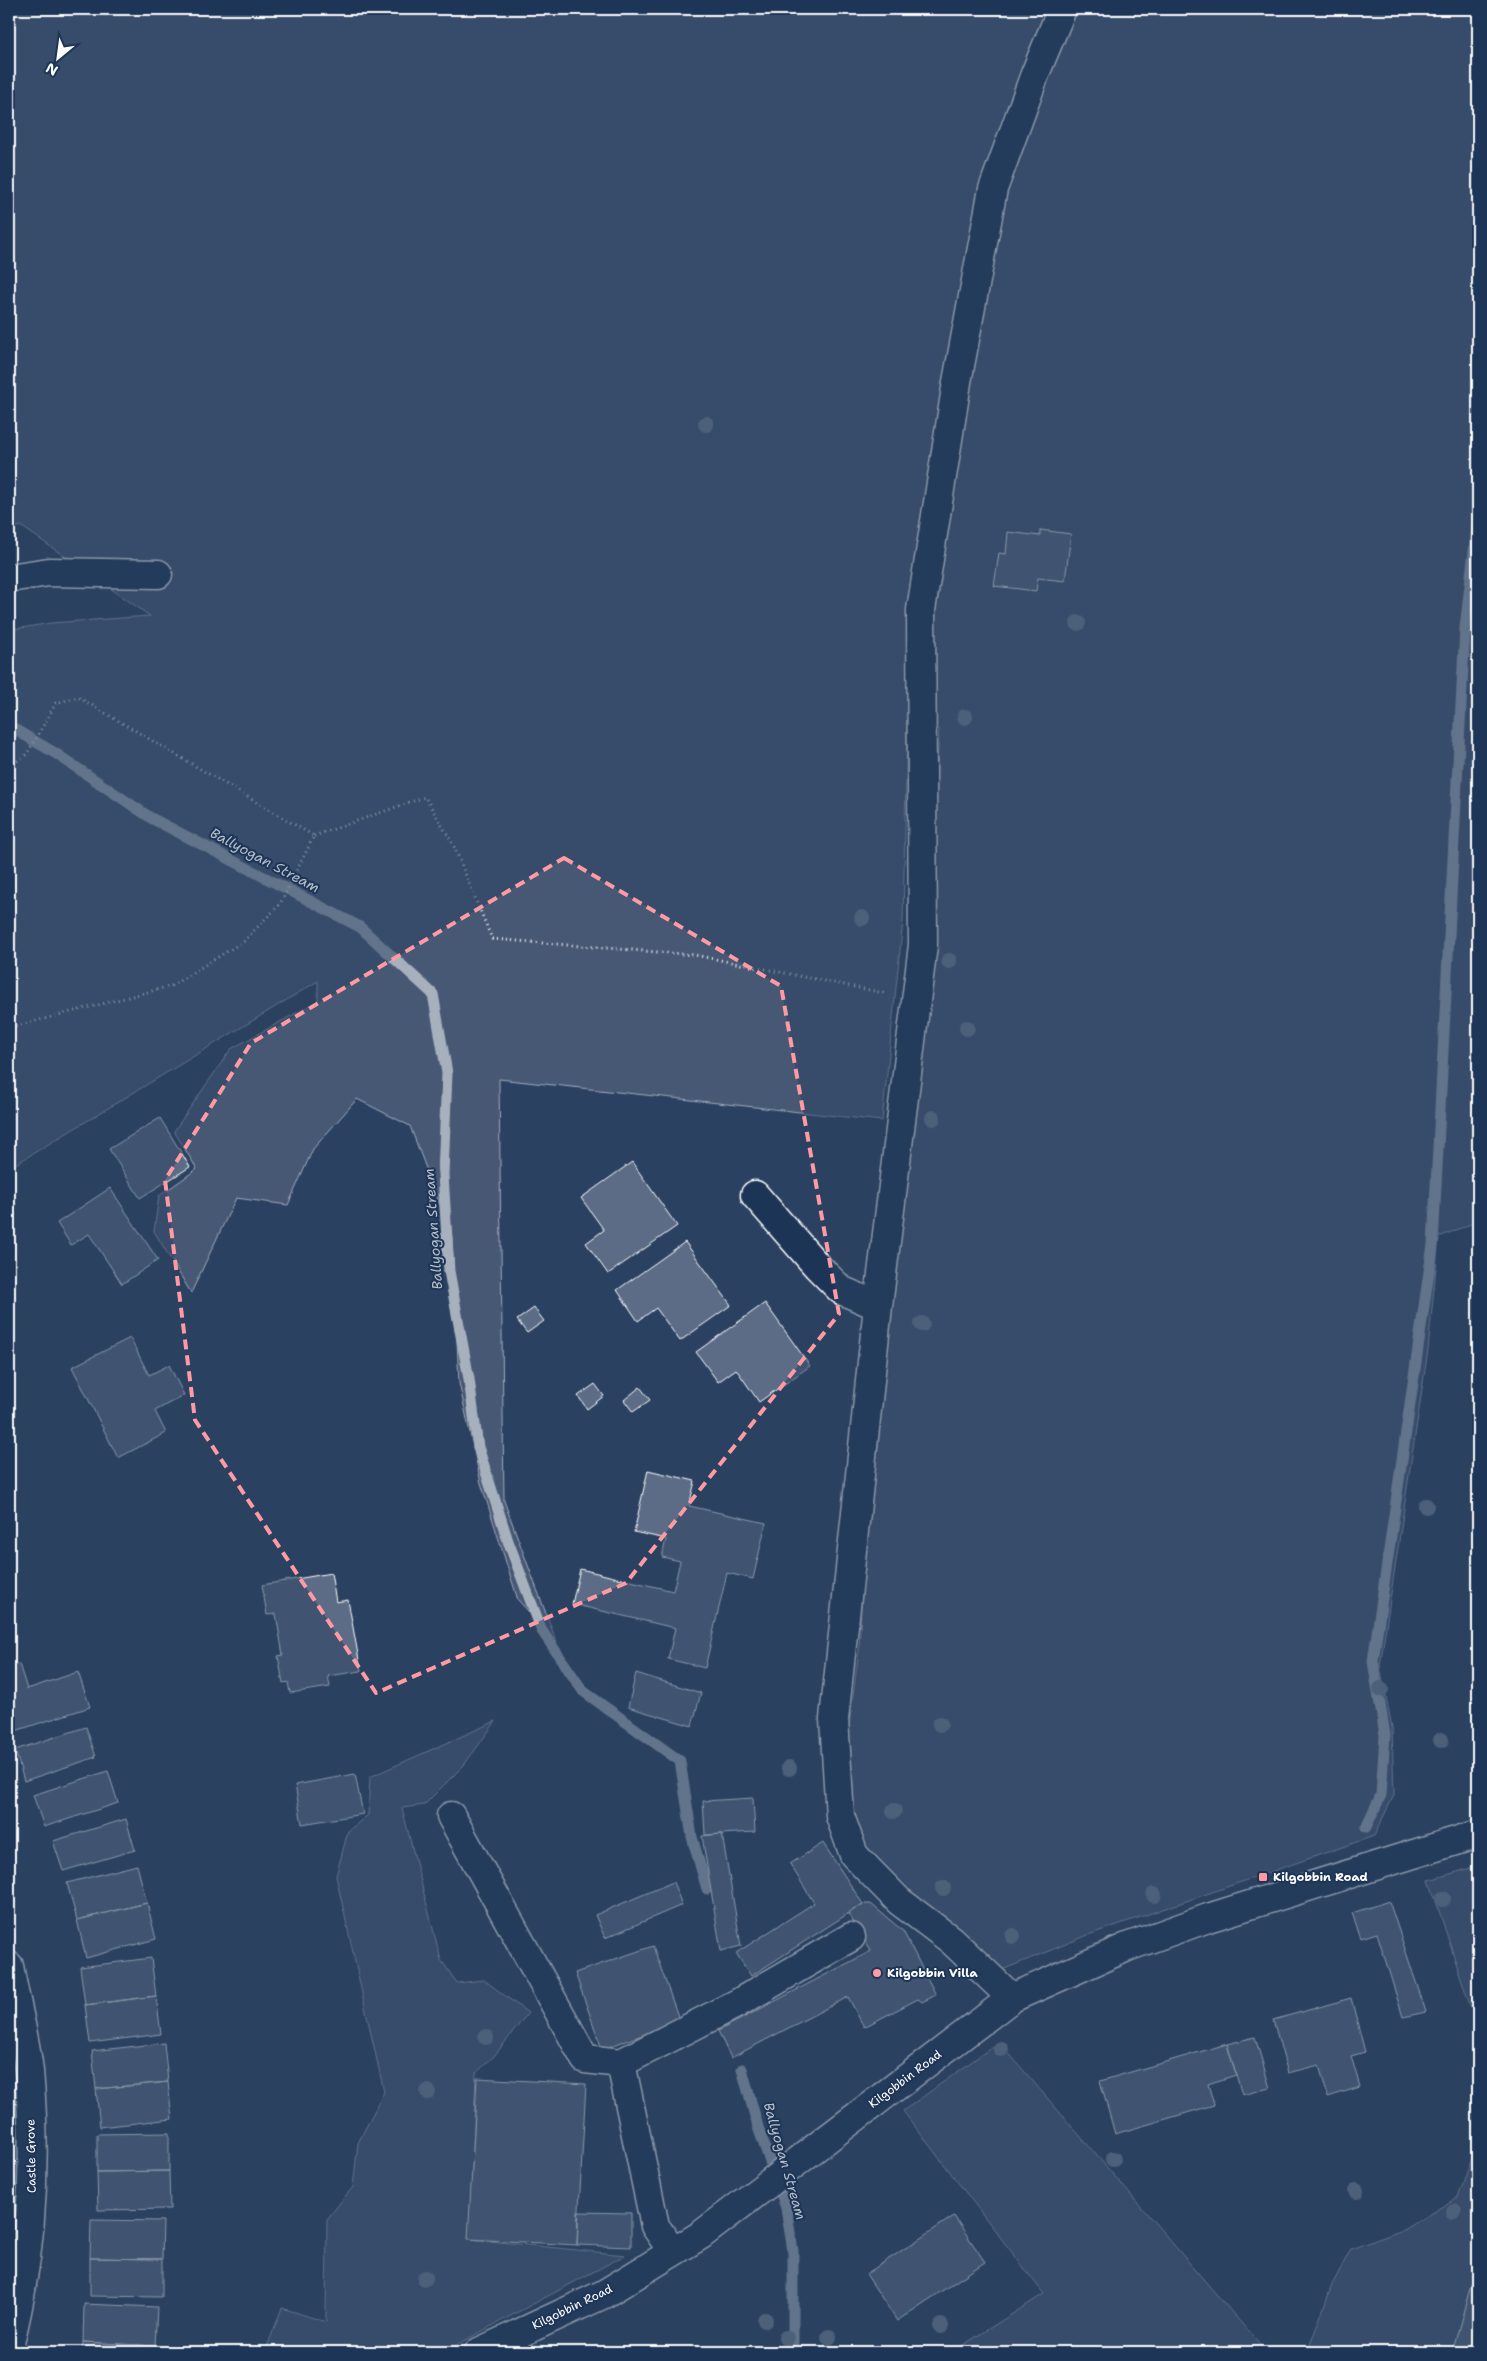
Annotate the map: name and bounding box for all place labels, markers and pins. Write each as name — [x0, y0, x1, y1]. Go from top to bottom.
place label: Kilgobbin Road — [1273, 1869, 1368, 1885]
marker: Kilgobbin Road — [1257, 1871, 1269, 1883]
place label: Kilgobbin Villa — [887, 1965, 978, 1981]
marker: Kilgobbin Villa — [871, 1967, 883, 1979]

